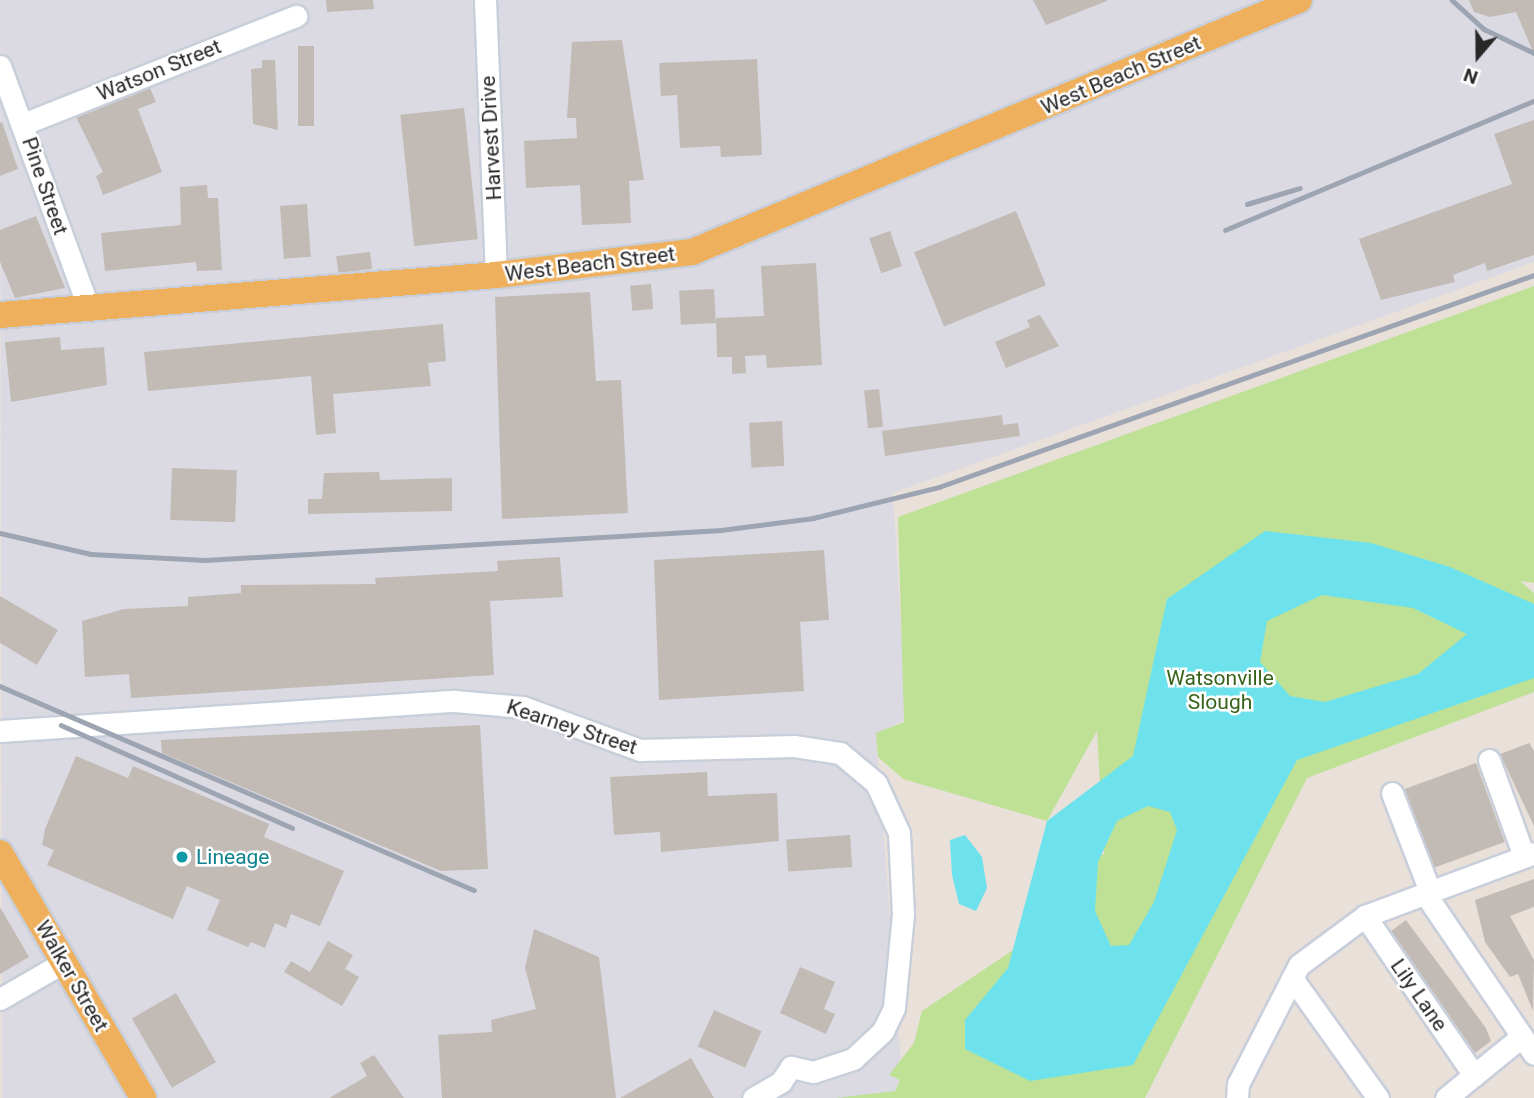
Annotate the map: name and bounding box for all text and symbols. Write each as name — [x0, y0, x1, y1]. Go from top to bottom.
north arrow — [1443, 21, 1513, 91]
street label: West Beach Street — [1037, 30, 1205, 120]
street label: Watson Street — [93, 34, 225, 106]
text: N — [1460, 63, 1481, 89]
street label: Harvest Drive — [475, 75, 507, 201]
street label: Pine Street — [17, 134, 73, 238]
street label: West Beach Street — [504, 241, 676, 287]
park label: Watsonville Slough — [1166, 665, 1274, 715]
street label: Kearney Street — [504, 694, 640, 760]
place label: Lineage — [196, 844, 270, 870]
marker: Lineage — [174, 849, 190, 865]
street label: Walker Street — [30, 916, 114, 1036]
street label: Lily Lane — [1385, 954, 1453, 1036]

